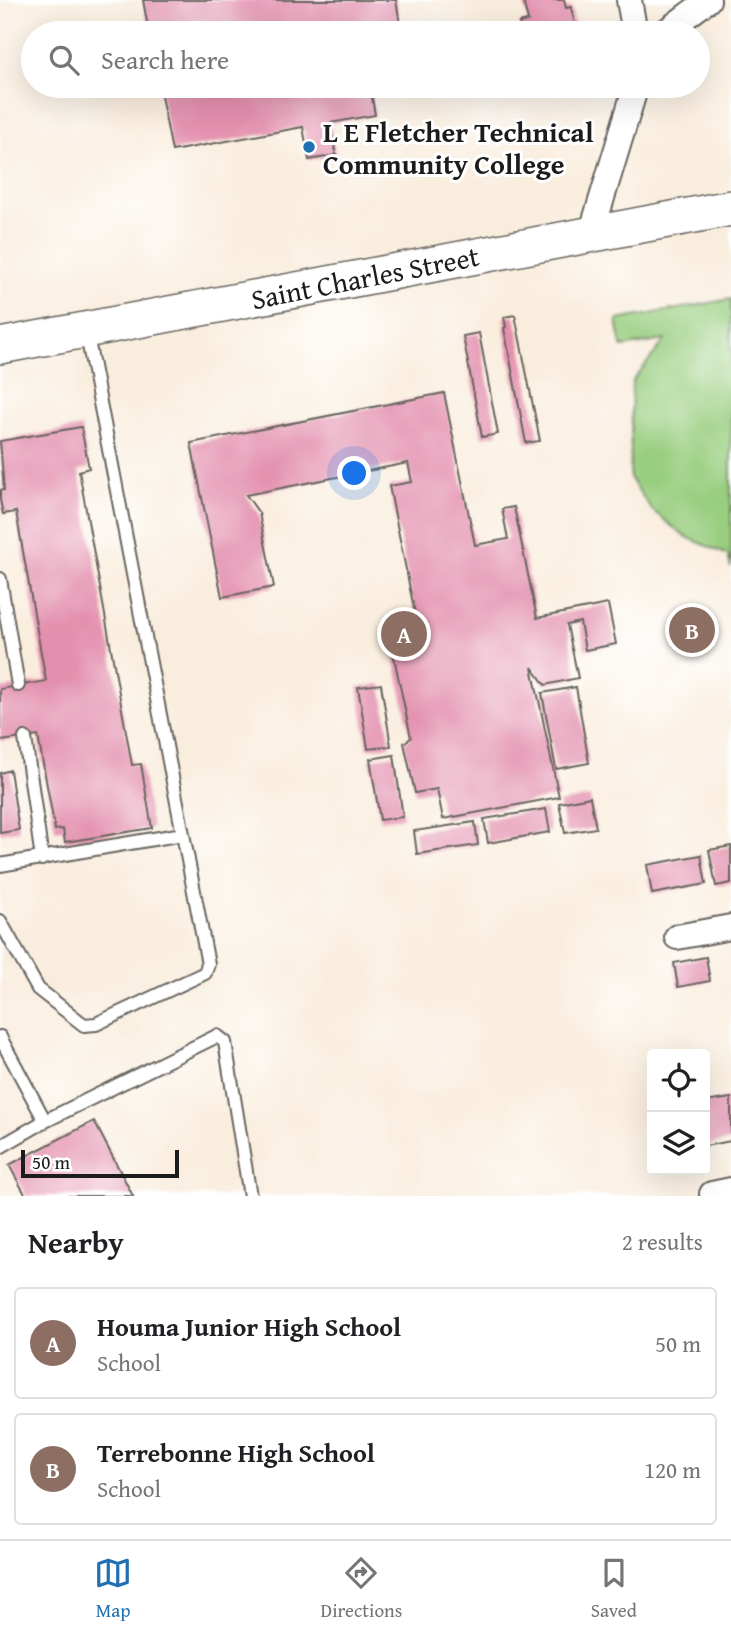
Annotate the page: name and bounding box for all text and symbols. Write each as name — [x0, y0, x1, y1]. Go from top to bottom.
search box — [21, 21, 710, 98]
text: Search here — [101, 40, 229, 79]
icon: search — [45, 41, 83, 79]
place label: L E Fletcher Technical Community College — [323, 111, 594, 184]
marker: L E Fletcher Technical Community College — [301, 139, 317, 155]
street label: Saint Charles Street — [248, 235, 483, 319]
your location — [337, 456, 371, 490]
pin: B — [669, 604, 715, 656]
pin: A — [381, 608, 427, 660]
map controls — [647, 1049, 710, 1175]
button: locate — [647, 1049, 710, 1112]
button: layers — [647, 1112, 710, 1175]
scale bar — [21, 1147, 178, 1179]
text: 50 m — [32, 1148, 70, 1176]
text: Nearby — [28, 1220, 124, 1264]
text: 2 results — [622, 1225, 703, 1258]
text: Houma Junior High School — [97, 1307, 401, 1346]
text: A — [46, 1327, 60, 1360]
text: 50 m — [655, 1327, 701, 1360]
text: School — [97, 1346, 161, 1379]
text: Terrebonne High School — [97, 1433, 375, 1472]
text: B — [46, 1453, 60, 1486]
text: 120 m — [644, 1453, 701, 1486]
text: School — [97, 1472, 161, 1505]
tab: Map — [94, 1554, 132, 1624]
tab: Directions — [321, 1554, 402, 1624]
tab: Saved — [591, 1554, 637, 1624]

